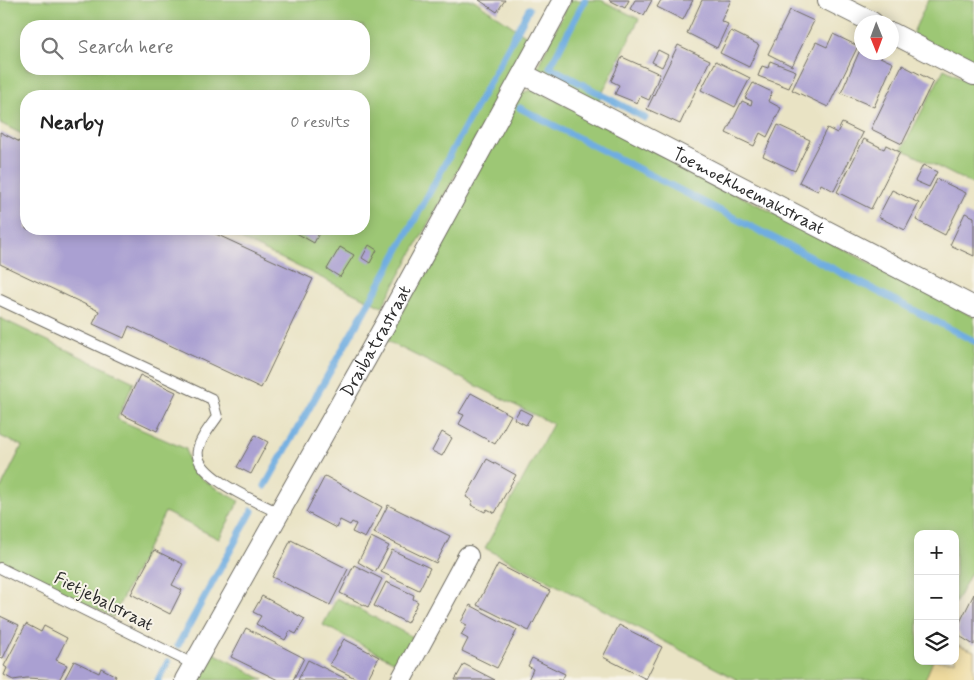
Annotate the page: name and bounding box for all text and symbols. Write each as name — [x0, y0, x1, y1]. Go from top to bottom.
north arrow — [854, 15, 899, 60]
search box — [20, 20, 370, 75]
icon: search — [38, 34, 66, 62]
text: Search here — [78, 35, 174, 60]
text: Nearby — [40, 109, 104, 137]
text: 0 results — [290, 112, 350, 133]
street label: Toemoekhoemakstraat — [668, 142, 829, 241]
street label: Draibatrastraat — [336, 281, 418, 402]
map controls — [914, 530, 959, 665]
button: + — [914, 530, 959, 575]
street label: Fietjebalstraat — [50, 567, 158, 637]
button: − — [914, 575, 959, 620]
button: layers — [914, 620, 959, 665]

